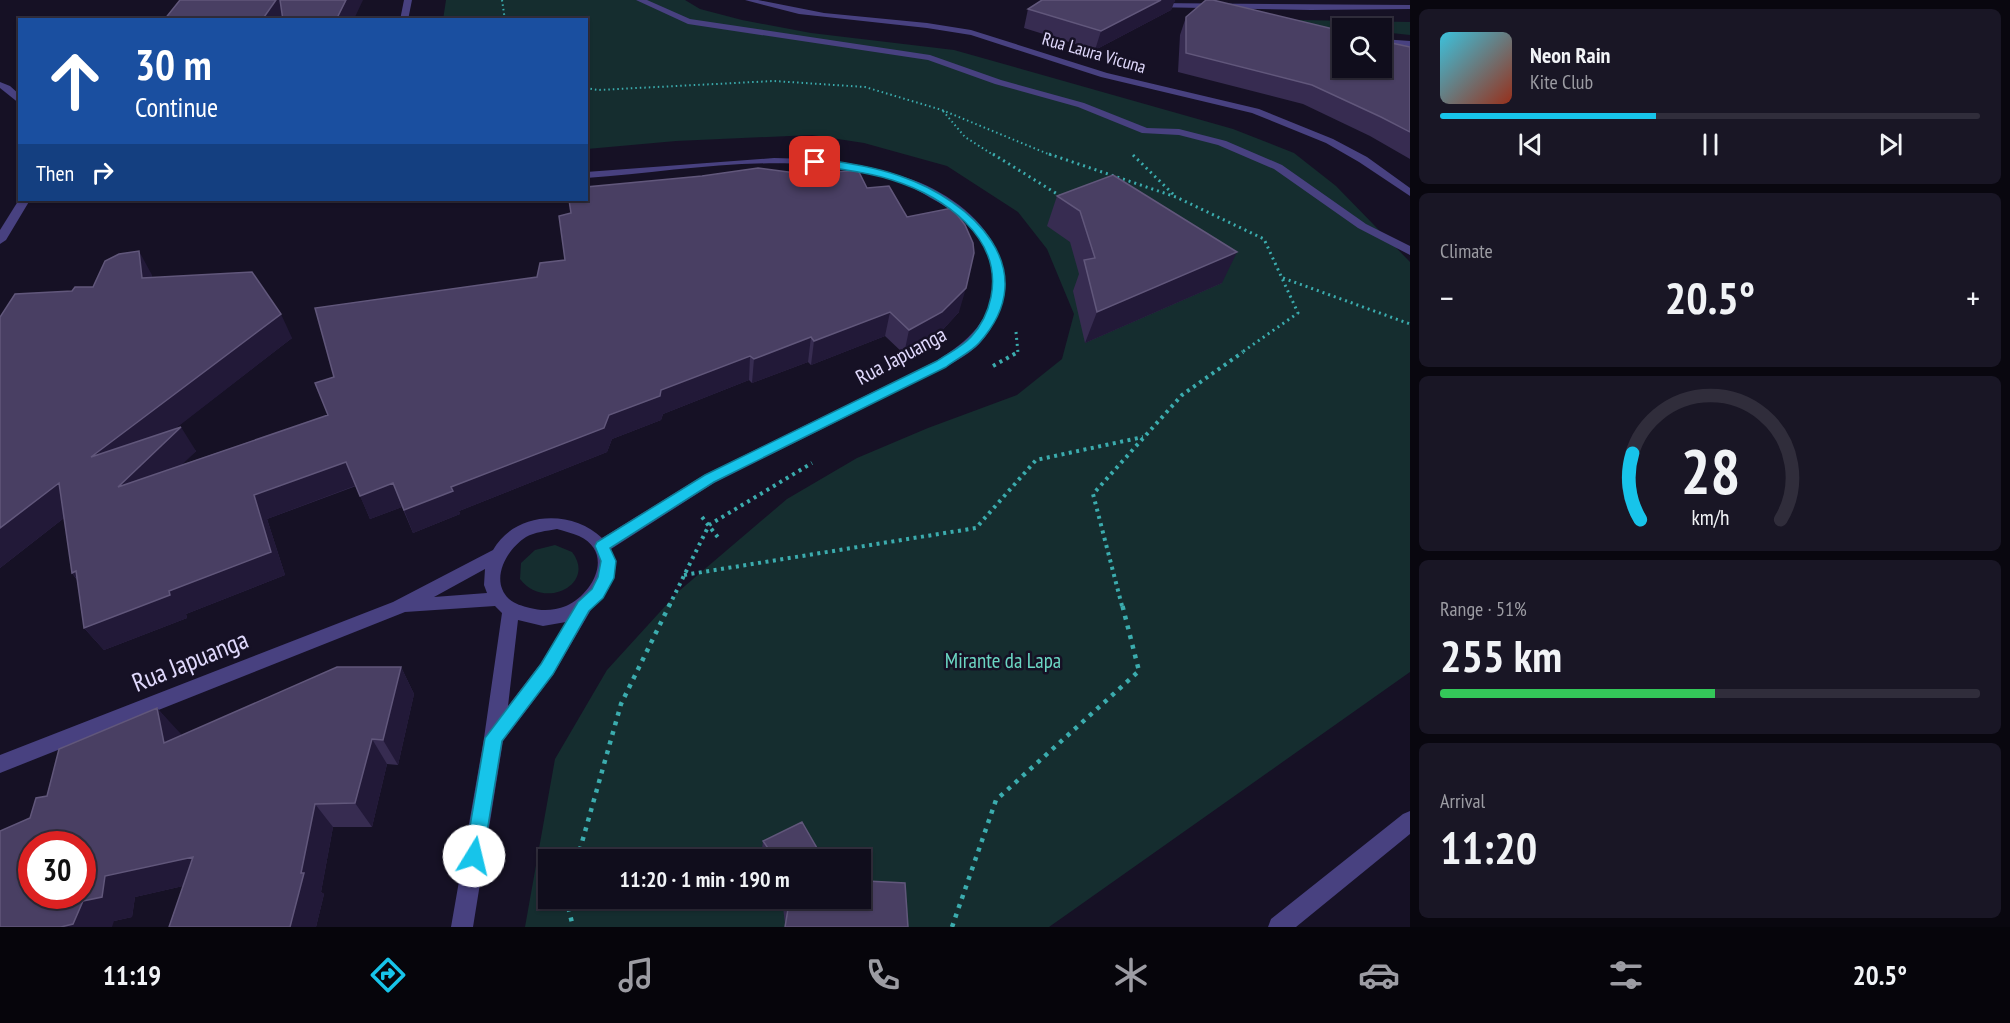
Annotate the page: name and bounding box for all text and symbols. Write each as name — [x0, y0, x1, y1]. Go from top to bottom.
map controls — [1332, 18, 1392, 78]
button: search — [1332, 18, 1392, 78]
street label: Rua Laura Vicuna — [1040, 27, 1149, 78]
text: 30 m — [135, 37, 212, 92]
text: Neon Rain — [1530, 41, 1610, 69]
icon: ahead — [36, 42, 114, 120]
text: Kite Club — [1530, 69, 1593, 95]
text: Continue — [135, 90, 218, 124]
icon: previous — [1514, 128, 1547, 161]
icon: pause — [1694, 128, 1727, 161]
icon: next — [1874, 128, 1907, 161]
pin — [789, 136, 840, 187]
icon: arrive — [798, 145, 831, 178]
icon: right — [86, 156, 119, 189]
text: Then — [36, 159, 74, 187]
text: Climate — [1440, 238, 1493, 264]
text: 20.5° — [1665, 268, 1755, 326]
text: − — [1440, 276, 1454, 319]
text: + — [1966, 276, 1980, 319]
street label: Rua Japuanga — [851, 320, 951, 391]
text: 28 — [1680, 431, 1740, 512]
text: km/h — [1691, 504, 1729, 532]
text: Range · 51% — [1440, 596, 1527, 622]
street label: Rua Japuanga — [127, 622, 253, 699]
text: 255 km — [1440, 626, 1562, 684]
park label: Mirante da Lapa — [945, 647, 1061, 674]
text: Arrival — [1440, 788, 1485, 814]
text: 11:20 — [1440, 818, 1537, 876]
position arrow — [442, 824, 506, 888]
speed limit sign: 30 — [18, 831, 96, 909]
text: 11:20 · 1 min · 190 m — [619, 865, 790, 893]
icon: directions — [367, 954, 409, 996]
icon: music — [615, 954, 657, 996]
icon: phone — [862, 954, 904, 996]
icon: climate — [1110, 954, 1152, 996]
icon: car — [1358, 954, 1400, 996]
icon: filters — [1605, 954, 1647, 996]
text: 11:19 — [103, 958, 161, 992]
text: 20.5° — [1853, 958, 1907, 992]

